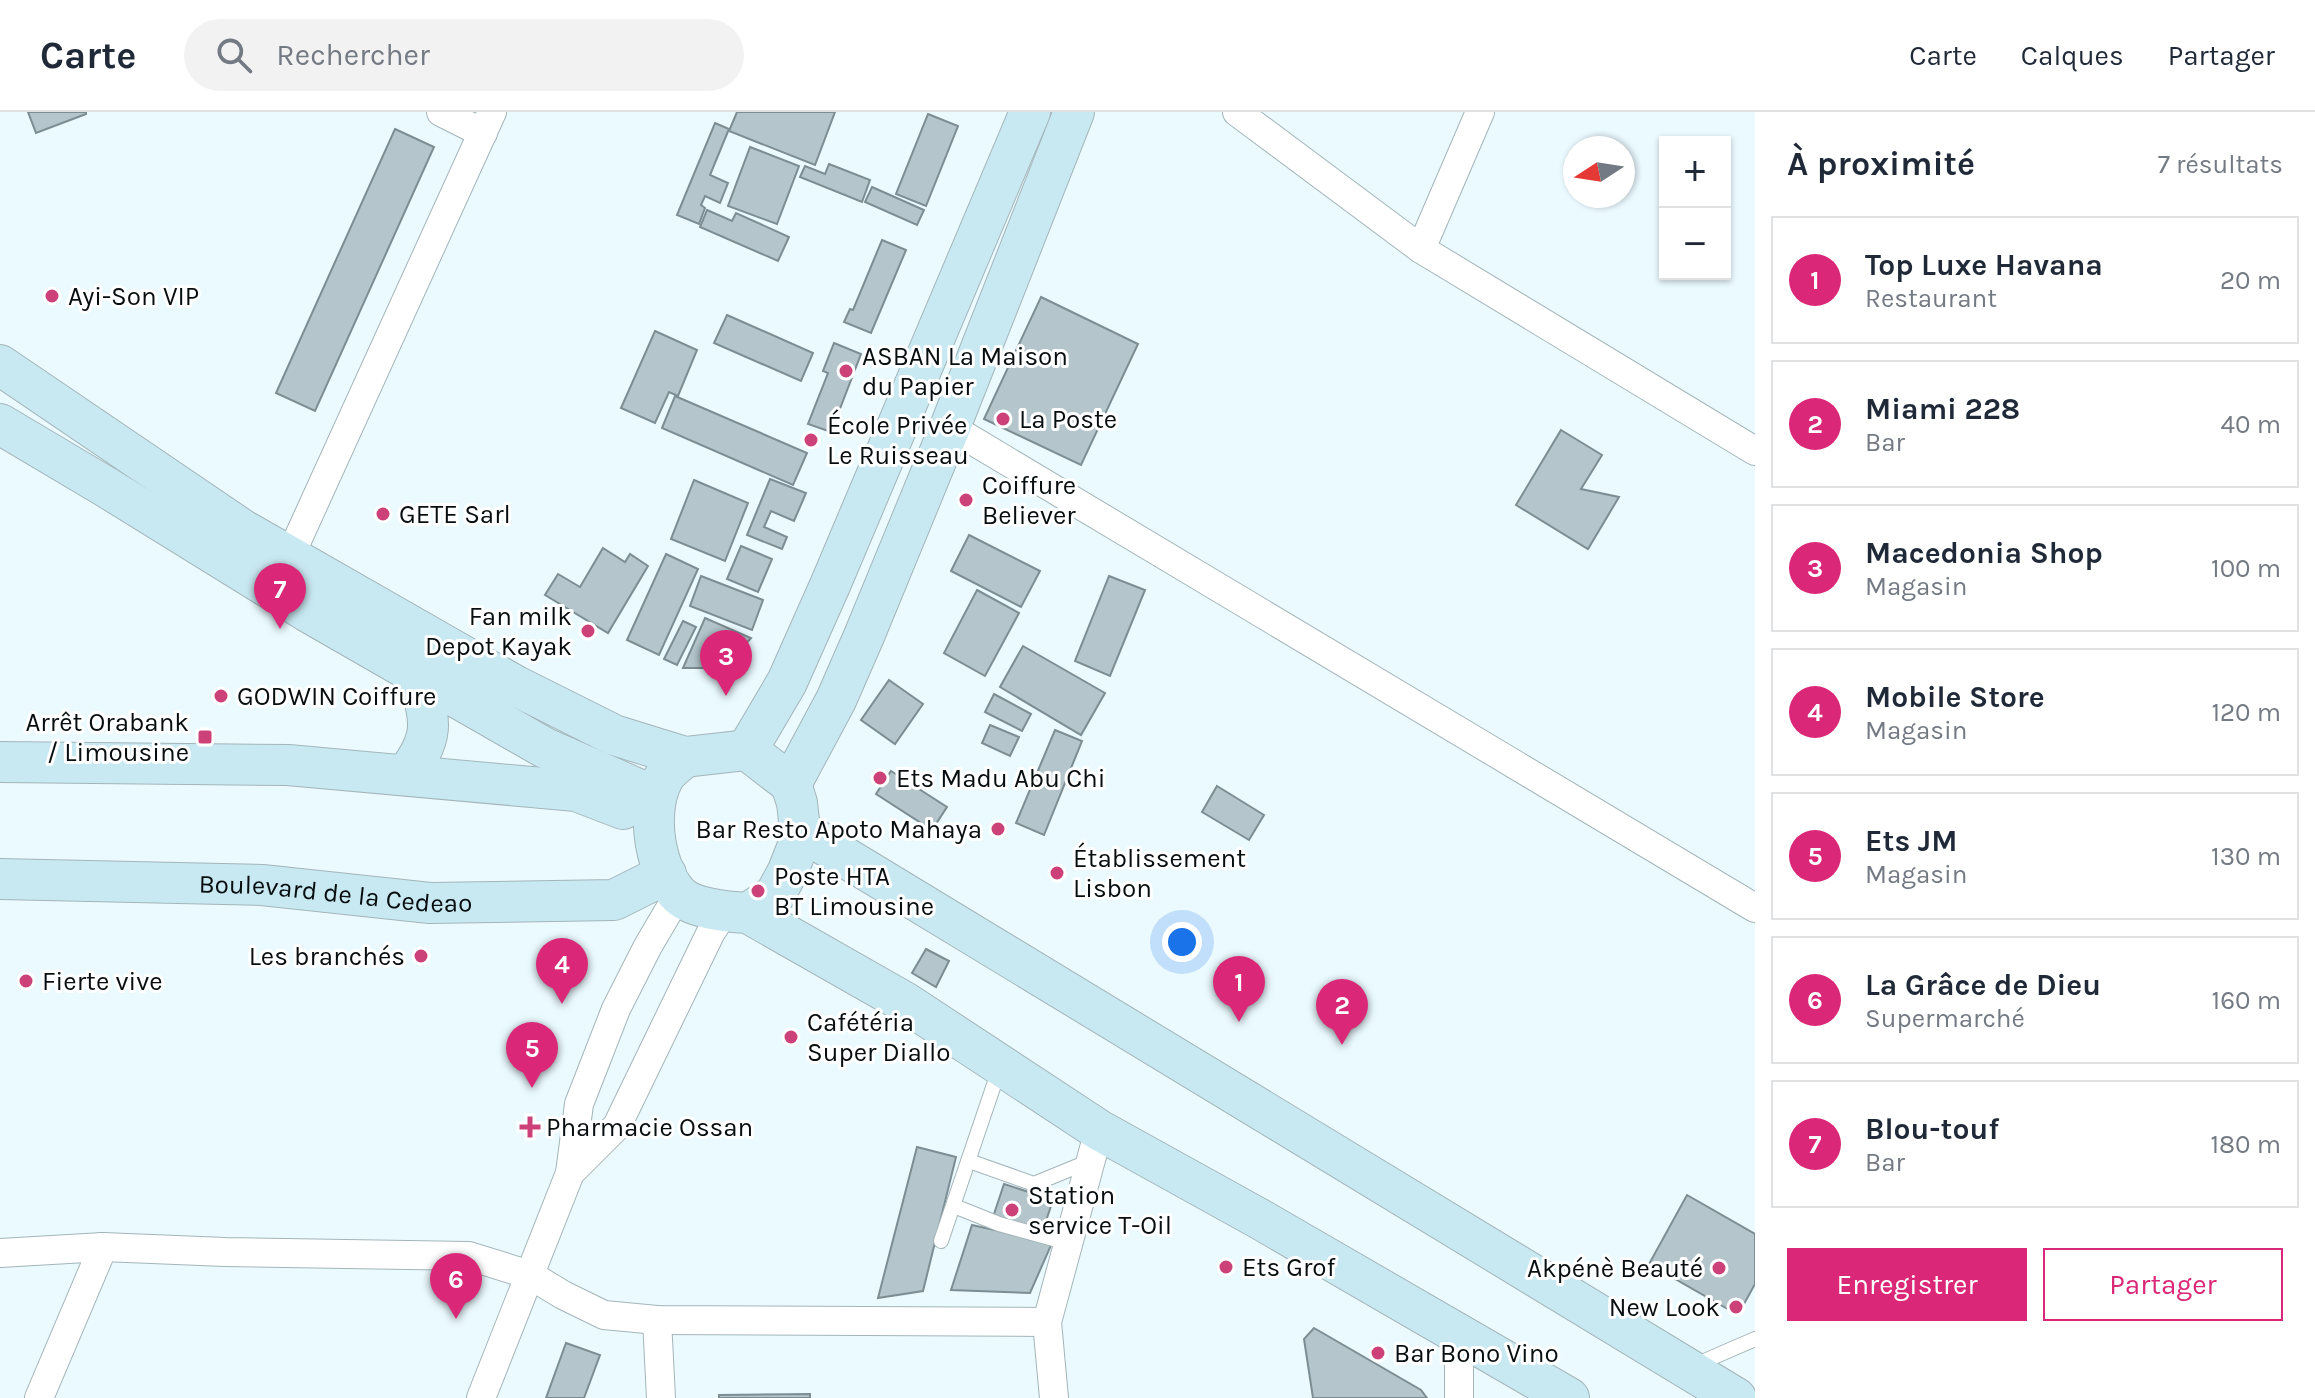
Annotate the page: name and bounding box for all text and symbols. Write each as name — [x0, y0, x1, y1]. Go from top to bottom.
search box — [184, 19, 744, 91]
text: Carte — [40, 33, 136, 78]
icon: search — [212, 33, 256, 77]
text: Rechercher — [276, 37, 430, 73]
text: Carte — [1909, 39, 1977, 72]
text: Calques — [2021, 39, 2124, 72]
text: Partager — [2168, 39, 2275, 72]
north arrow — [1563, 136, 1635, 208]
map controls — [1659, 136, 1731, 280]
button: + — [1659, 136, 1731, 208]
text: À proximité — [1787, 144, 1975, 184]
text: 7 résultats — [2158, 149, 2283, 180]
button: − — [1659, 208, 1731, 280]
text: Top Luxe Havana — [1865, 247, 2103, 283]
text: 1 — [1810, 265, 1820, 296]
text: 20 m — [2220, 265, 2281, 296]
place label: Ayi-Son VIP — [68, 281, 199, 312]
text: Restaurant — [1865, 283, 1997, 314]
marker: Ayi-Son VIP — [43, 287, 61, 305]
place label: ASBAN La Maison du Papier — [862, 341, 1068, 402]
marker: ASBAN La Maison du Papier — [837, 362, 855, 380]
text: Miami 228 — [1865, 391, 2020, 427]
place label: La Poste — [1019, 404, 1117, 435]
place label: École Privée Le Ruisseau — [827, 409, 969, 471]
text: 2 — [1807, 409, 1823, 440]
text: 40 m — [2221, 409, 2281, 440]
marker: La Poste — [994, 410, 1012, 428]
text: Bar — [1865, 427, 1905, 458]
marker: École Privée Le Ruisseau — [802, 431, 820, 449]
place label: Coiffure Believer — [982, 470, 1076, 531]
marker: Coiffure Believer — [957, 491, 975, 509]
place label: GETE Sarl — [399, 499, 511, 530]
marker: GETE Sarl — [374, 505, 392, 523]
text: Macedonia Shop — [1865, 535, 2103, 571]
text: 3 — [1807, 553, 1823, 584]
text: 100 m — [2211, 553, 2281, 584]
pin: 7 — [254, 563, 306, 629]
text: Magasin — [1865, 571, 1967, 602]
place label: Fan milk Depot Kayak — [425, 601, 572, 662]
marker: Fan milk Depot Kayak — [579, 622, 597, 640]
pin: 3 — [700, 630, 752, 696]
text: Mobile Store — [1865, 679, 2045, 715]
place label: GODWIN Coiffure — [237, 681, 436, 712]
marker: GODWIN Coiffure — [212, 687, 230, 705]
text: 4 — [1807, 697, 1823, 728]
text: 120 m — [2211, 697, 2281, 728]
place label: Arrêt Orabank / Limousine — [25, 707, 189, 768]
text: Magasin — [1865, 715, 1967, 746]
marker: Arrêt Orabank / Limousine — [196, 728, 214, 746]
place label: Ets Madu Abu Chi — [896, 763, 1106, 794]
marker: Ets Madu Abu Chi — [871, 769, 889, 787]
place label: Bar Resto Apoto Mahaya — [696, 814, 982, 845]
marker: Bar Resto Apoto Mahaya — [989, 820, 1007, 838]
text: Ets JM — [1865, 823, 1957, 859]
text: 5 — [1807, 841, 1823, 872]
text: 130 m — [2211, 841, 2281, 872]
place label: Établissement Lisbon — [1073, 842, 1246, 904]
text: Magasin — [1865, 859, 1967, 890]
place label: Poste HTA BT Limousine — [774, 861, 934, 922]
marker: Établissement Lisbon — [1048, 864, 1066, 882]
street label: Boulevard de la Cedeao — [198, 869, 473, 919]
marker: Poste HTA BT Limousine — [749, 882, 767, 900]
your location — [1162, 922, 1202, 962]
pin: 4 — [536, 938, 588, 1004]
place label: Les branchés — [249, 941, 405, 972]
marker: Les branchés — [412, 947, 430, 965]
pin: 1 — [1213, 956, 1265, 1022]
place label: Fierte vive — [42, 966, 163, 997]
text: La Grâce de Dieu — [1865, 967, 2101, 1003]
marker: Fierte vive — [17, 972, 35, 990]
pin: 2 — [1316, 979, 1368, 1045]
text: 6 — [1807, 985, 1823, 1016]
text: 160 m — [2212, 985, 2281, 1016]
text: Supermarché — [1865, 1003, 2025, 1034]
place label: Cafétéria Super Diallo — [807, 1007, 951, 1068]
pin: 5 — [506, 1022, 558, 1088]
marker: Cafétéria Super Diallo — [782, 1028, 800, 1046]
text: Blou-touf — [1865, 1111, 1999, 1147]
place label: Pharmacie Ossan — [546, 1112, 753, 1143]
marker: Pharmacie Ossan — [521, 1118, 539, 1136]
text: 7 — [1809, 1129, 1821, 1160]
text: 180 m — [2211, 1129, 2281, 1160]
text: Bar — [1865, 1147, 1905, 1178]
place label: Station service T-Oil — [1028, 1180, 1172, 1241]
marker: Station service T-Oil — [1003, 1201, 1021, 1219]
button: Enregistrer — [1787, 1248, 2027, 1321]
button: Partager — [2043, 1248, 2283, 1321]
place label: Ets Grof — [1242, 1252, 1337, 1283]
pin: 6 — [430, 1253, 482, 1319]
place label: Akpénè Beauté — [1527, 1253, 1703, 1284]
marker: Ets Grof — [1217, 1258, 1235, 1276]
marker: Akpénè Beauté — [1710, 1259, 1728, 1277]
place label: New Look — [1609, 1292, 1720, 1323]
marker: New Look — [1727, 1298, 1745, 1316]
place label: Bar Bono Vino — [1394, 1338, 1559, 1369]
marker: Bar Bono Vino — [1369, 1344, 1387, 1362]

